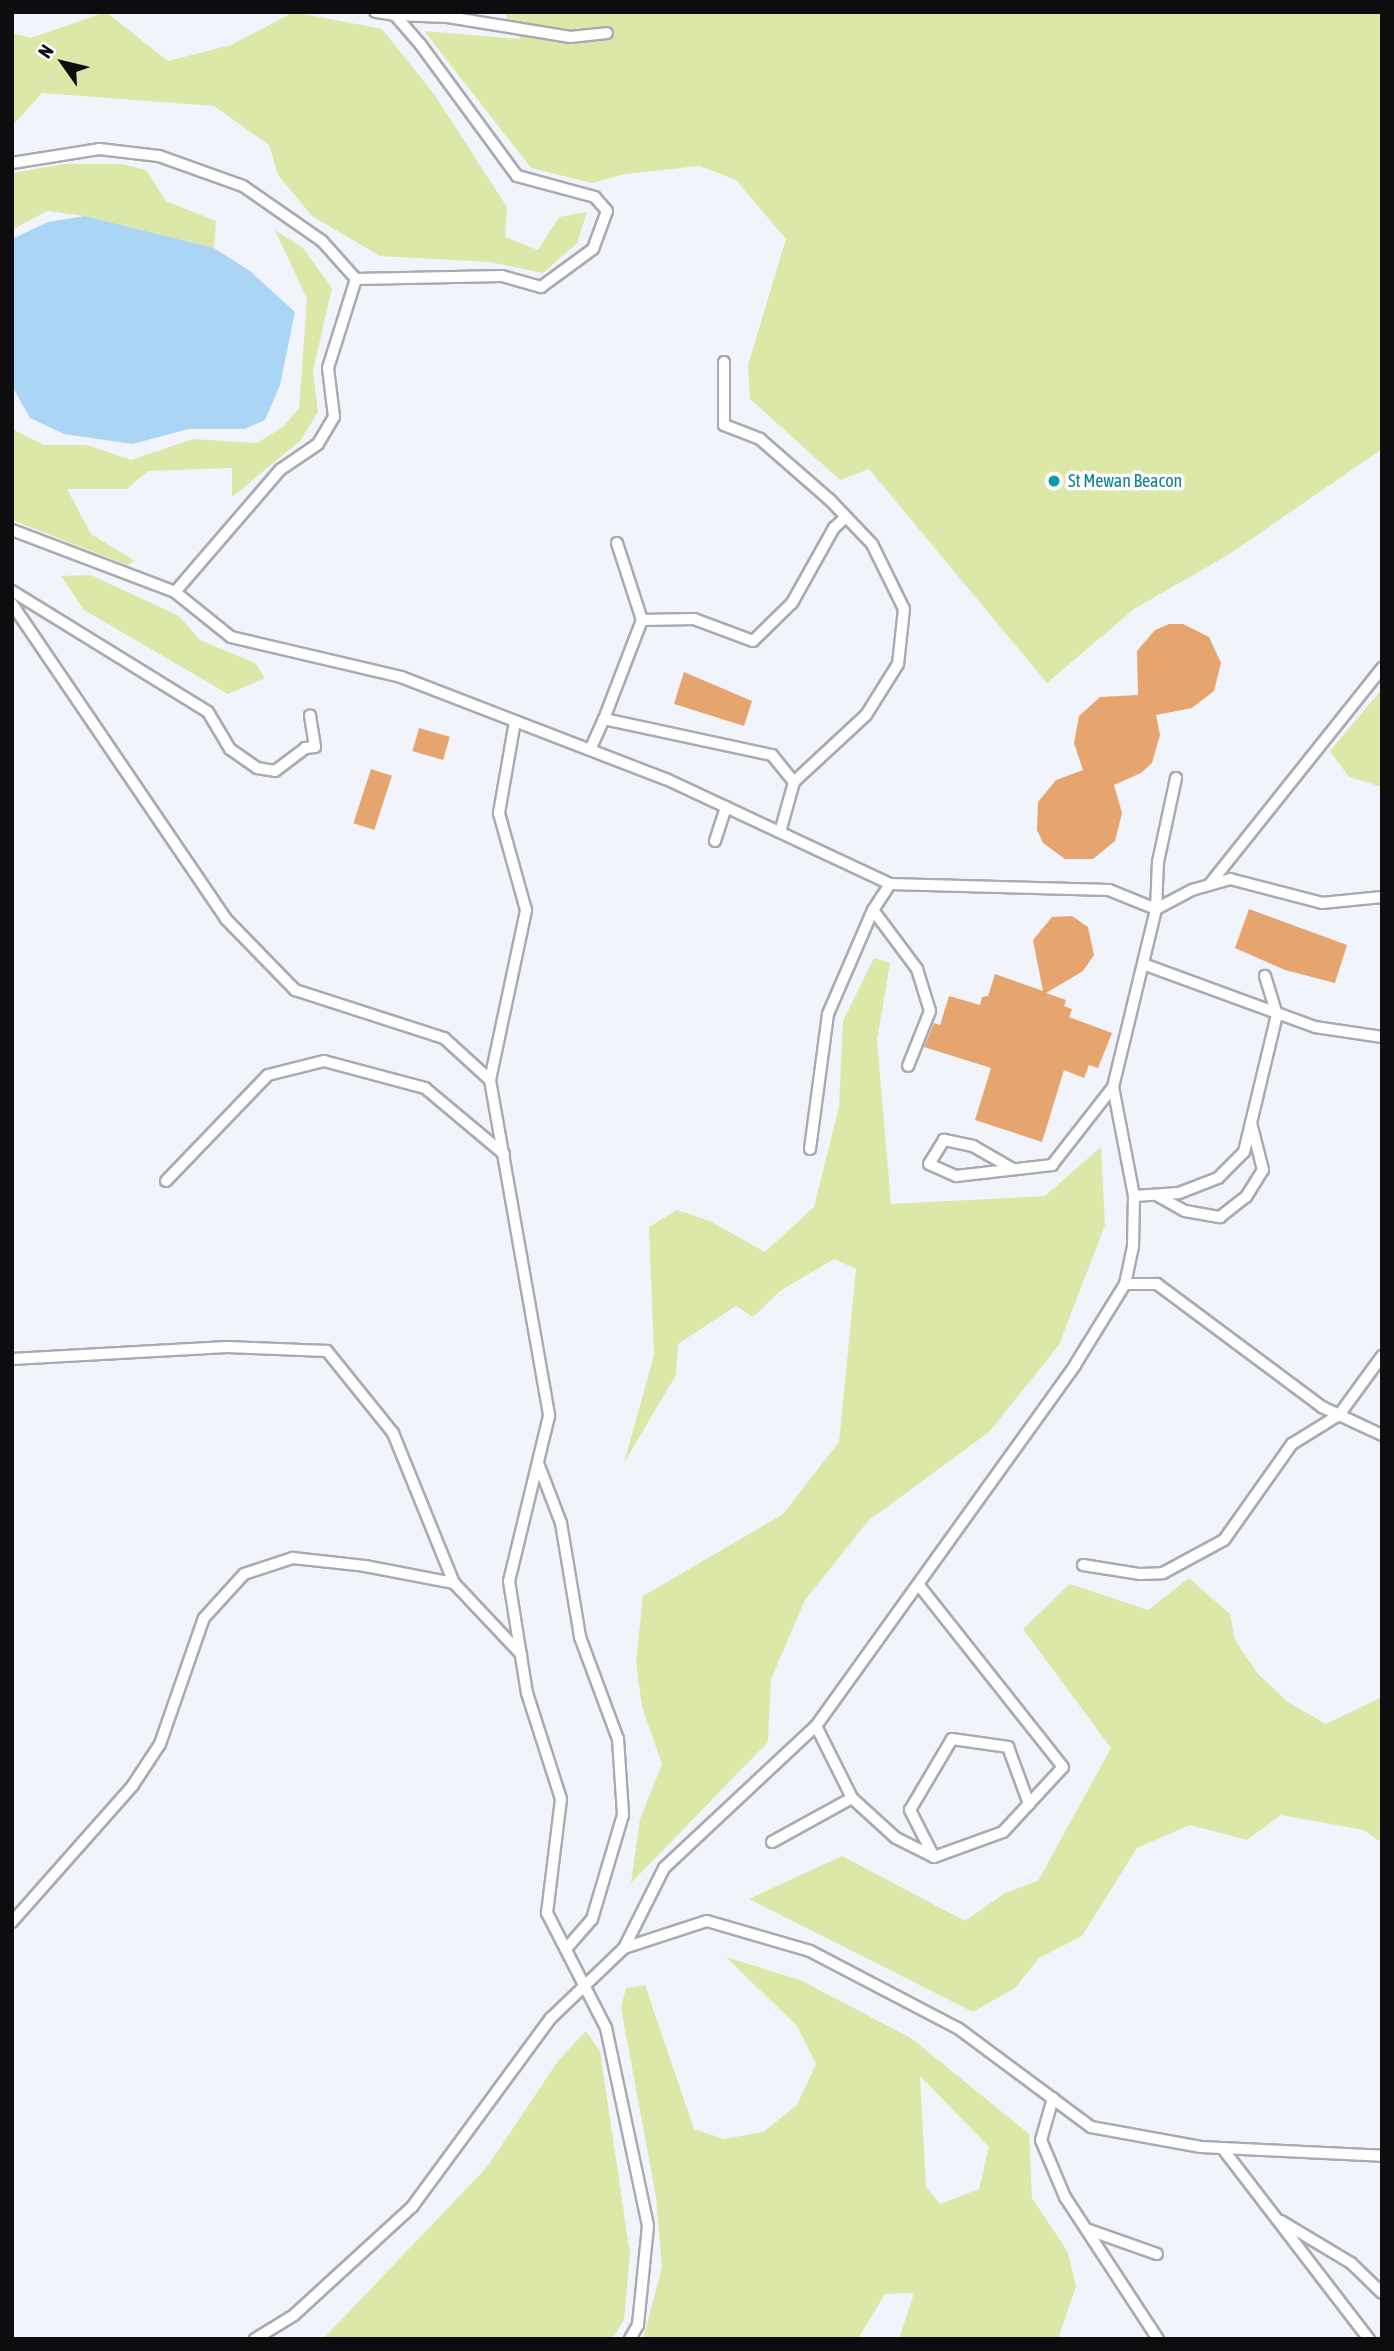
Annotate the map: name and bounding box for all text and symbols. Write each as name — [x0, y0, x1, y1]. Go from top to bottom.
north arrow — [28, 28, 98, 98]
text: N — [33, 40, 58, 62]
place label: St Mewan Beacon — [1068, 470, 1182, 492]
marker: St Mewan Beacon — [1046, 473, 1062, 489]

